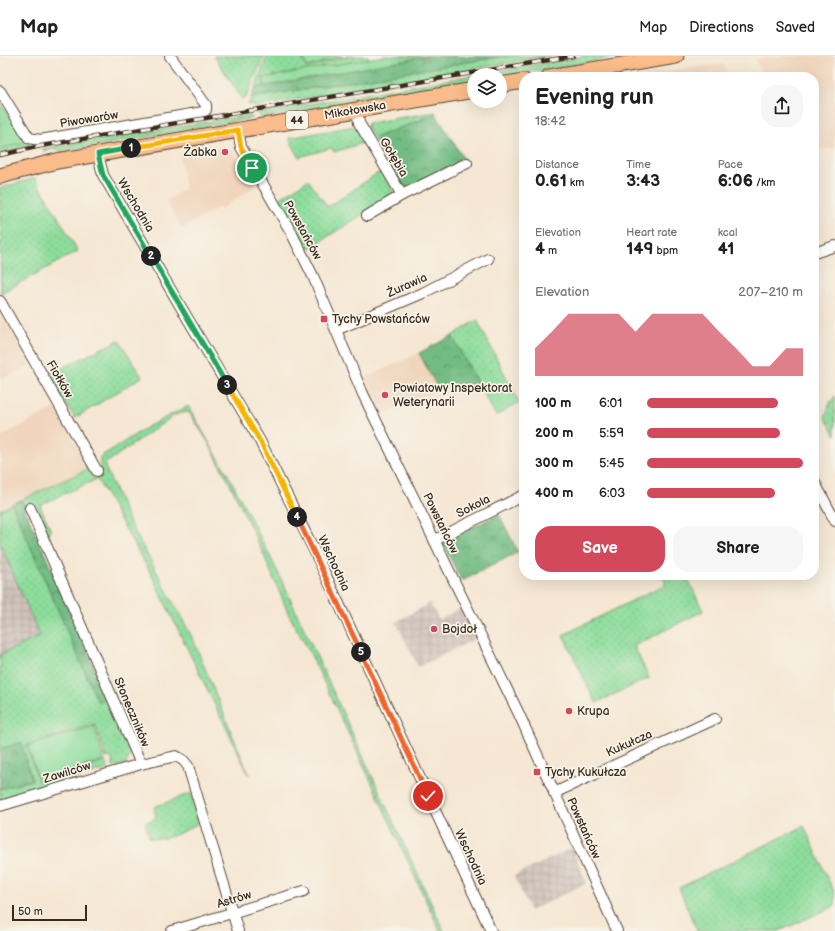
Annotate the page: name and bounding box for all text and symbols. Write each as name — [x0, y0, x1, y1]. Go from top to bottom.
text: Map — [20, 16, 58, 39]
text: Map — [639, 19, 667, 36]
text: Directions — [689, 19, 754, 36]
text: Saved — [776, 19, 815, 36]
map controls — [467, 68, 507, 108]
button: layers — [467, 68, 507, 108]
text: Evening run — [535, 84, 654, 111]
button: share — [761, 85, 803, 127]
street label: Mikołowska — [323, 98, 387, 123]
street label: Piwowarów — [59, 107, 119, 131]
road number: 44 — [286, 111, 308, 129]
text: 18:42 — [535, 113, 566, 129]
street label: Gołębia — [376, 135, 411, 180]
pin: 1 — [121, 138, 141, 158]
text: 1 — [129, 141, 133, 154]
place label: Żabka — [183, 144, 217, 160]
marker: Żabka — [220, 147, 230, 157]
pin — [235, 151, 269, 185]
icon: arrive — [241, 157, 263, 179]
text: Distance — [535, 158, 579, 171]
text: Time — [626, 158, 651, 171]
text: Pace — [718, 158, 743, 171]
text: 0.61 — [535, 171, 567, 191]
text: 3:43 — [626, 171, 660, 191]
text: 6:06 — [718, 171, 753, 191]
street label: Wschodnia — [114, 176, 158, 235]
text: km — [567, 176, 584, 189]
text: /km — [753, 176, 775, 189]
street label: Powstańców — [280, 198, 325, 263]
text: Elevation — [535, 226, 581, 239]
text: Heart rate — [626, 226, 677, 239]
text: kcal — [718, 226, 737, 239]
text: 4 — [535, 239, 545, 259]
text: 149 — [626, 239, 653, 259]
text: 41 — [718, 239, 735, 259]
text: m — [545, 244, 557, 257]
text: bpm — [653, 244, 678, 257]
pin: 2 — [141, 246, 161, 266]
text: 2 — [148, 249, 154, 262]
street label: Żurawia — [384, 269, 430, 301]
text: Elevation — [535, 284, 589, 300]
text: 207–210 m — [738, 284, 803, 300]
place label: Tychy Powstańców — [332, 312, 430, 327]
marker: Tychy Powstańców — [319, 314, 329, 324]
street label: Fiołków — [43, 358, 76, 401]
pin: 3 — [217, 375, 237, 395]
text: 3 — [224, 378, 230, 391]
place label: Powiatowy Inspektorat Weterynarii — [393, 381, 513, 410]
marker: Powiatowy Inspektorat Weterynarii — [380, 390, 390, 400]
text: 100 m — [535, 395, 571, 411]
text: 6:01 — [599, 395, 622, 411]
text: 200 m — [535, 425, 573, 441]
text: 5:59 — [599, 425, 624, 441]
text: 300 m — [535, 455, 573, 471]
text: 5:45 — [599, 455, 624, 471]
text: 400 m — [535, 485, 573, 501]
text: 6:03 — [599, 485, 625, 501]
street label: Powstańców — [419, 490, 462, 556]
street label: Sokola — [454, 492, 493, 521]
pin: 4 — [287, 507, 307, 527]
text: 4 — [294, 510, 300, 523]
button: Save — [535, 526, 665, 572]
button: Share — [673, 526, 803, 572]
street label: Wschodnia — [314, 533, 353, 594]
place label: Bojdoł — [442, 622, 477, 637]
marker: Bojdoł — [429, 624, 439, 634]
pin: 5 — [351, 642, 371, 662]
text: 5 — [358, 645, 364, 658]
street label: Słoneczników — [110, 675, 153, 749]
place label: Krupa — [577, 704, 610, 719]
marker: Krupa — [564, 706, 574, 716]
street label: Kukułcza — [604, 727, 655, 760]
street label: Zawilców — [41, 758, 93, 787]
place label: Tychy Kukułcza — [545, 765, 627, 780]
marker: Tychy Kukułcza — [532, 767, 542, 777]
pin — [411, 779, 445, 813]
icon: check — [417, 785, 439, 807]
street label: Powstańców — [563, 795, 604, 861]
street label: Wschodnia — [451, 827, 490, 888]
street label: Astrów — [215, 887, 253, 912]
scale bar — [12, 903, 87, 922]
text: 50 m — [18, 905, 43, 918]

